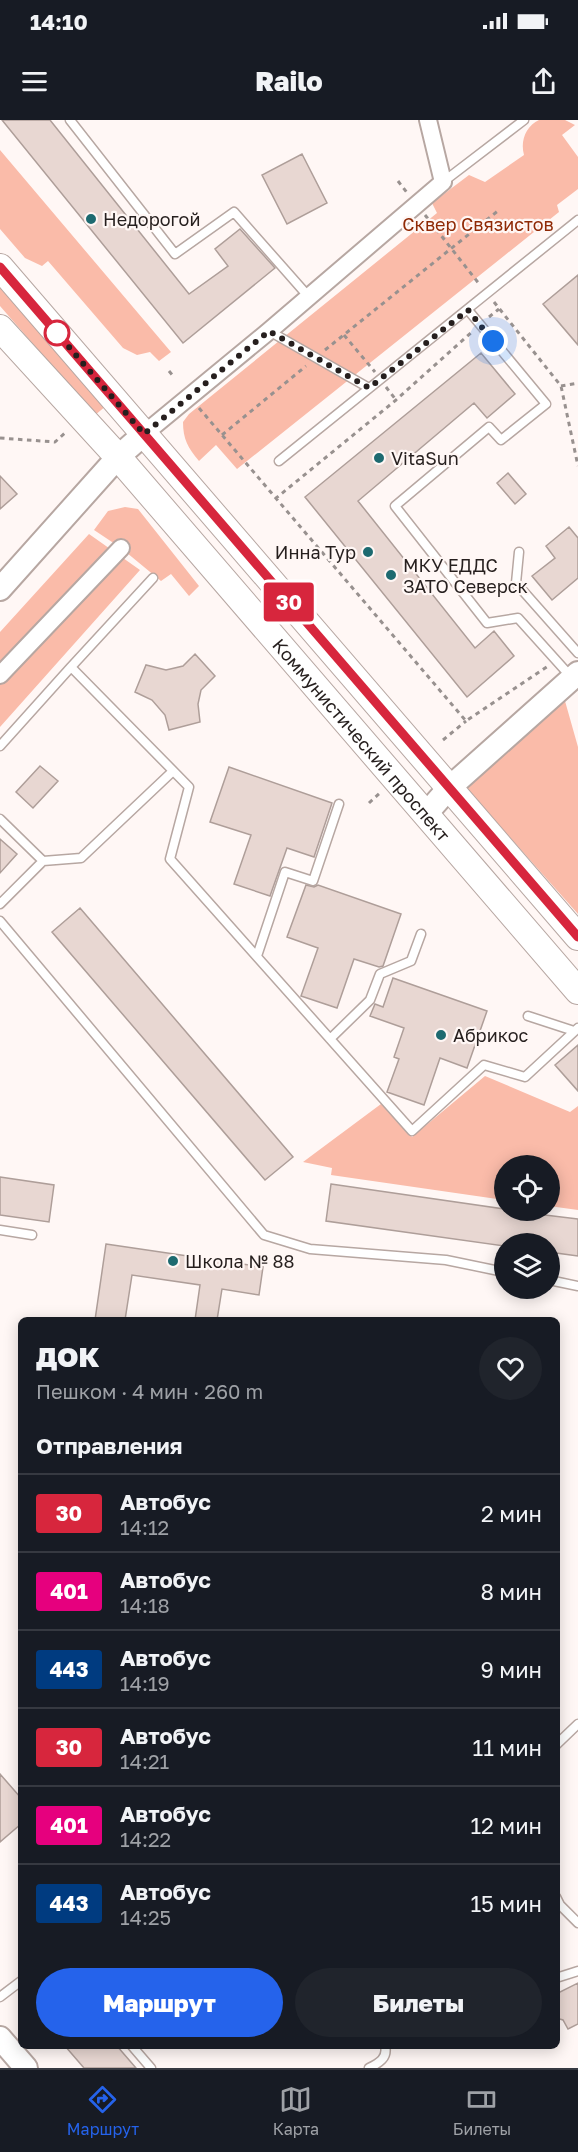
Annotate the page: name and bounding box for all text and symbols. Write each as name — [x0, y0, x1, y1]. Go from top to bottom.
text: 14:10 — [30, 8, 88, 35]
icon: menu — [18, 65, 51, 98]
text: Railo — [255, 65, 323, 97]
icon: share — [527, 65, 560, 98]
place label: Недорогой — [103, 208, 200, 230]
marker: Недорогой — [84, 212, 98, 226]
park label: Сквер Связистов — [402, 213, 554, 235]
unlabelled marker — [44, 320, 70, 346]
your location — [478, 326, 508, 356]
place label: VitaSun — [391, 447, 459, 469]
marker: VitaSun — [372, 451, 386, 465]
place label: Инна Тур — [275, 541, 356, 563]
marker: Инна Тур — [361, 545, 375, 559]
place label: МКУ ЕДДС ЗАТО Северск — [403, 554, 528, 597]
marker: МКУ ЕДДС ЗАТО Северск — [384, 568, 398, 582]
line badge: 30 — [262, 582, 316, 622]
text: 30 — [276, 589, 302, 615]
street label: Коммунистический проспект — [268, 634, 455, 846]
place label: Абрикос — [453, 1024, 528, 1046]
marker: Абрикос — [434, 1028, 448, 1042]
map controls — [494, 1155, 560, 1299]
button: locate — [494, 1155, 560, 1221]
button: layers — [494, 1233, 560, 1299]
place label: Школа № 88 — [185, 1250, 294, 1272]
marker: Школа № 88 — [166, 1254, 180, 1268]
button: heart — [479, 1337, 542, 1400]
text: ДОК — [36, 1340, 100, 1373]
text: Пешком · 4 мин · 260 m — [36, 1379, 263, 1403]
text: Отправления — [36, 1432, 182, 1459]
text: Автобус — [120, 1488, 211, 1515]
text: 30 — [56, 1500, 82, 1526]
text: 2 мин — [481, 1500, 542, 1527]
text: 14:12 — [120, 1515, 169, 1539]
text: Автобус — [120, 1566, 211, 1593]
text: 401 — [50, 1578, 88, 1604]
text: 8 мин — [480, 1578, 542, 1605]
text: 14:18 — [120, 1593, 170, 1617]
text: Автобус — [120, 1644, 211, 1671]
text: 443 — [49, 1656, 89, 1682]
text: 9 мин — [481, 1656, 542, 1683]
text: 14:19 — [120, 1671, 170, 1695]
text: Автобус — [120, 1722, 211, 1749]
text: 30 — [56, 1734, 82, 1760]
text: 11 мин — [472, 1734, 542, 1761]
text: 14:21 — [120, 1749, 169, 1773]
text: Автобус — [120, 1800, 211, 1827]
text: 401 — [50, 1812, 88, 1838]
text: 12 мин — [470, 1812, 542, 1839]
text: 14:22 — [120, 1827, 171, 1851]
text: Автобус — [120, 1878, 211, 1905]
text: 443 — [49, 1890, 89, 1916]
text: 15 мин — [470, 1890, 542, 1917]
text: 14:25 — [120, 1905, 171, 1929]
button: Маршрут — [36, 1968, 283, 2037]
button: Билеты — [295, 1968, 542, 2037]
tab: Маршрут — [67, 2083, 139, 2139]
tab: Карта — [273, 2083, 319, 2139]
tab: Билеты — [453, 2083, 511, 2139]

